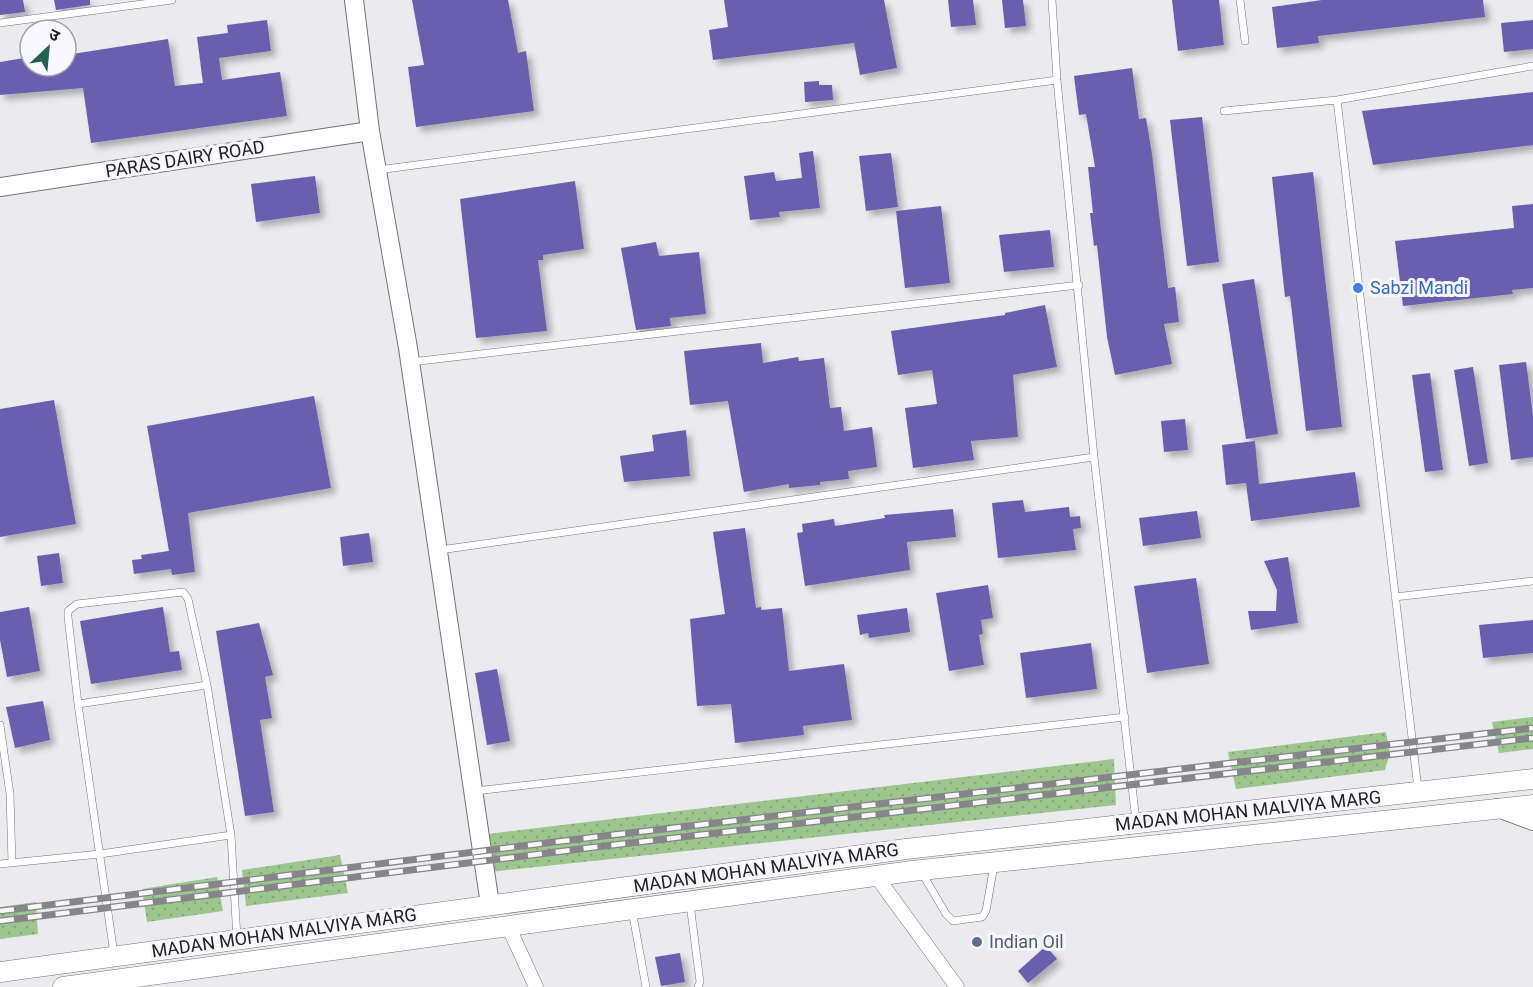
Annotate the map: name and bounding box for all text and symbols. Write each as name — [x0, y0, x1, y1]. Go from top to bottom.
north arrow — [18, 18, 78, 78]
text: उ — [46, 24, 63, 46]
street label: PARAS DAIRY ROAD — [104, 136, 266, 181]
place label: Sabzi Mandi — [1370, 277, 1468, 298]
marker: Sabzi Mandi — [1351, 281, 1365, 295]
street label: MADAN MOHAN MALVIYA MARG — [1114, 786, 1382, 835]
street label: MADAN MOHAN MALVIYA MARG — [632, 838, 900, 897]
street label: MADAN MOHAN MALVIYA MARG — [150, 903, 418, 962]
place label: Indian Oil — [989, 931, 1064, 952]
marker: Indian Oil — [970, 935, 984, 949]

